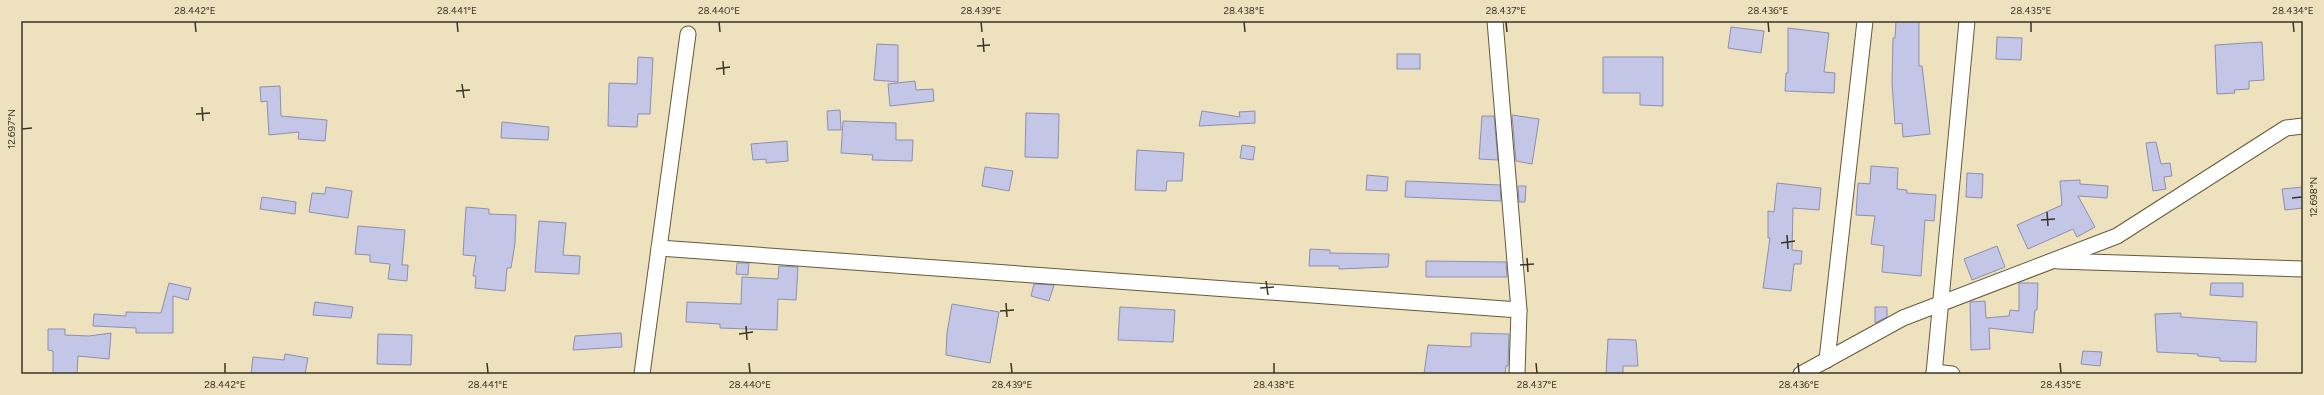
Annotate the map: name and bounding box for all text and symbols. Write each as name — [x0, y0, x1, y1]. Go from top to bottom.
text: 28.442°E — [174, 4, 216, 17]
text: 28.441°E — [437, 4, 477, 17]
text: 28.440°E — [698, 4, 740, 17]
text: 28.439°E — [961, 4, 1001, 17]
text: 28.438°E — [1223, 4, 1265, 17]
text: 28.437°E — [1486, 4, 1526, 17]
text: 28.436°E — [1748, 4, 1788, 17]
text: 28.435°E — [2011, 4, 2051, 17]
text: 28.434°E — [2272, 4, 2314, 17]
text: 12.697°N — [5, 109, 18, 149]
text: 12.698°N — [2307, 177, 2320, 217]
text: 28.442°E — [204, 378, 246, 391]
text: 28.441°E — [468, 378, 508, 391]
text: 28.440°E — [729, 378, 771, 391]
text: 28.439°E — [992, 378, 1032, 391]
text: 28.438°E — [1253, 378, 1295, 391]
text: 28.437°E — [1517, 378, 1557, 391]
text: 28.436°E — [1779, 378, 1819, 391]
text: 28.435°E — [2041, 378, 2081, 391]

